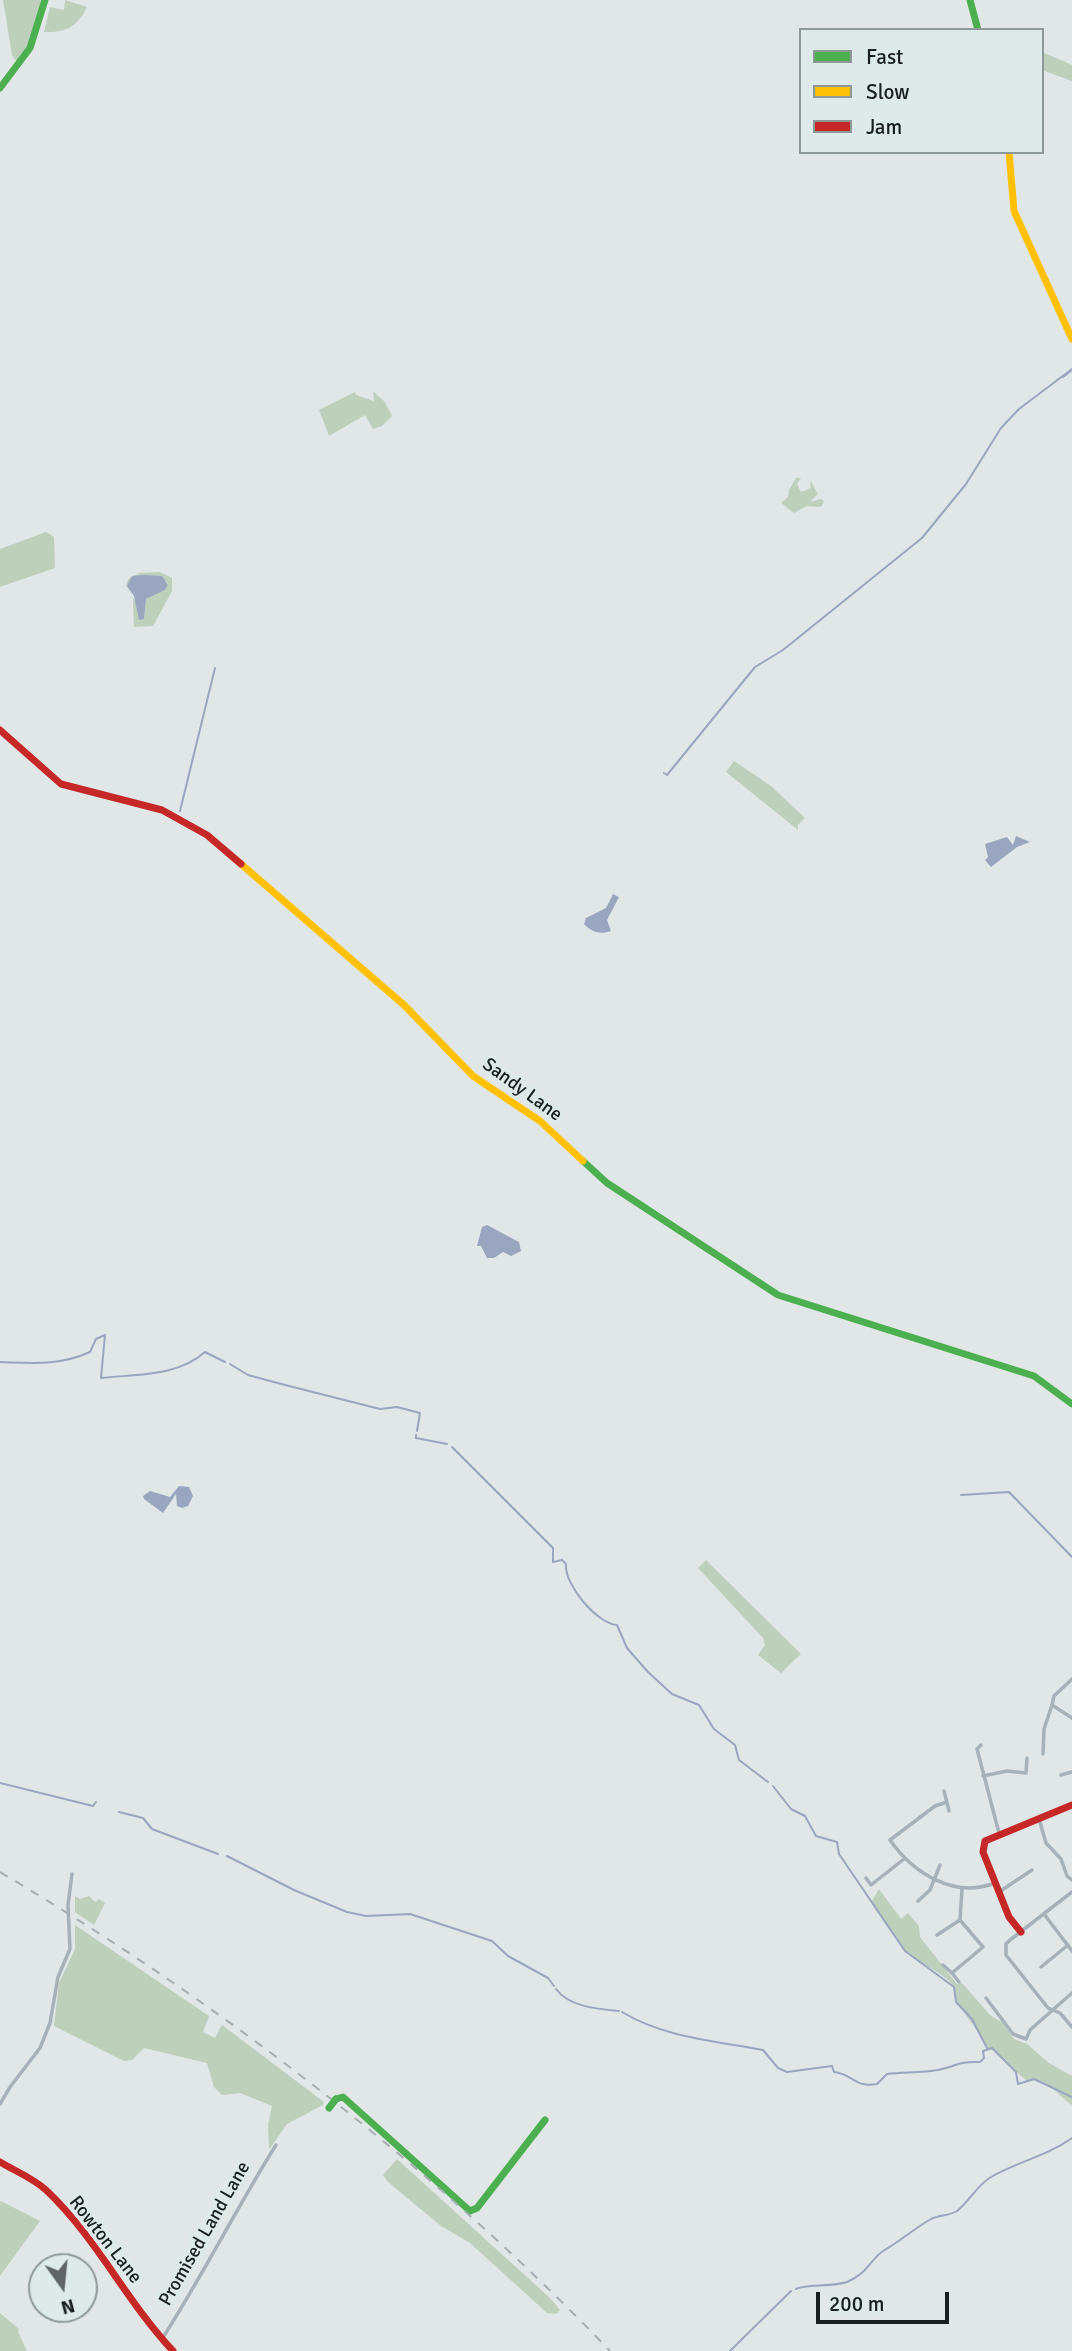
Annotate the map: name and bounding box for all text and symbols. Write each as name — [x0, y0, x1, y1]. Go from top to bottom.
legend — [799, 28, 1044, 154]
text: Fast — [866, 44, 903, 70]
text: Slow — [866, 79, 910, 105]
text: Jam — [866, 114, 902, 140]
street label: Sandy Lane — [478, 1053, 566, 1127]
street label: Promised Land Lane — [154, 2158, 256, 2310]
street label: Rowton Lane — [64, 2192, 146, 2288]
north arrow — [28, 2253, 98, 2323]
scale bar — [820, 2278, 953, 2322]
text: 200 m — [829, 2291, 884, 2317]
text: N — [58, 2293, 77, 2320]

